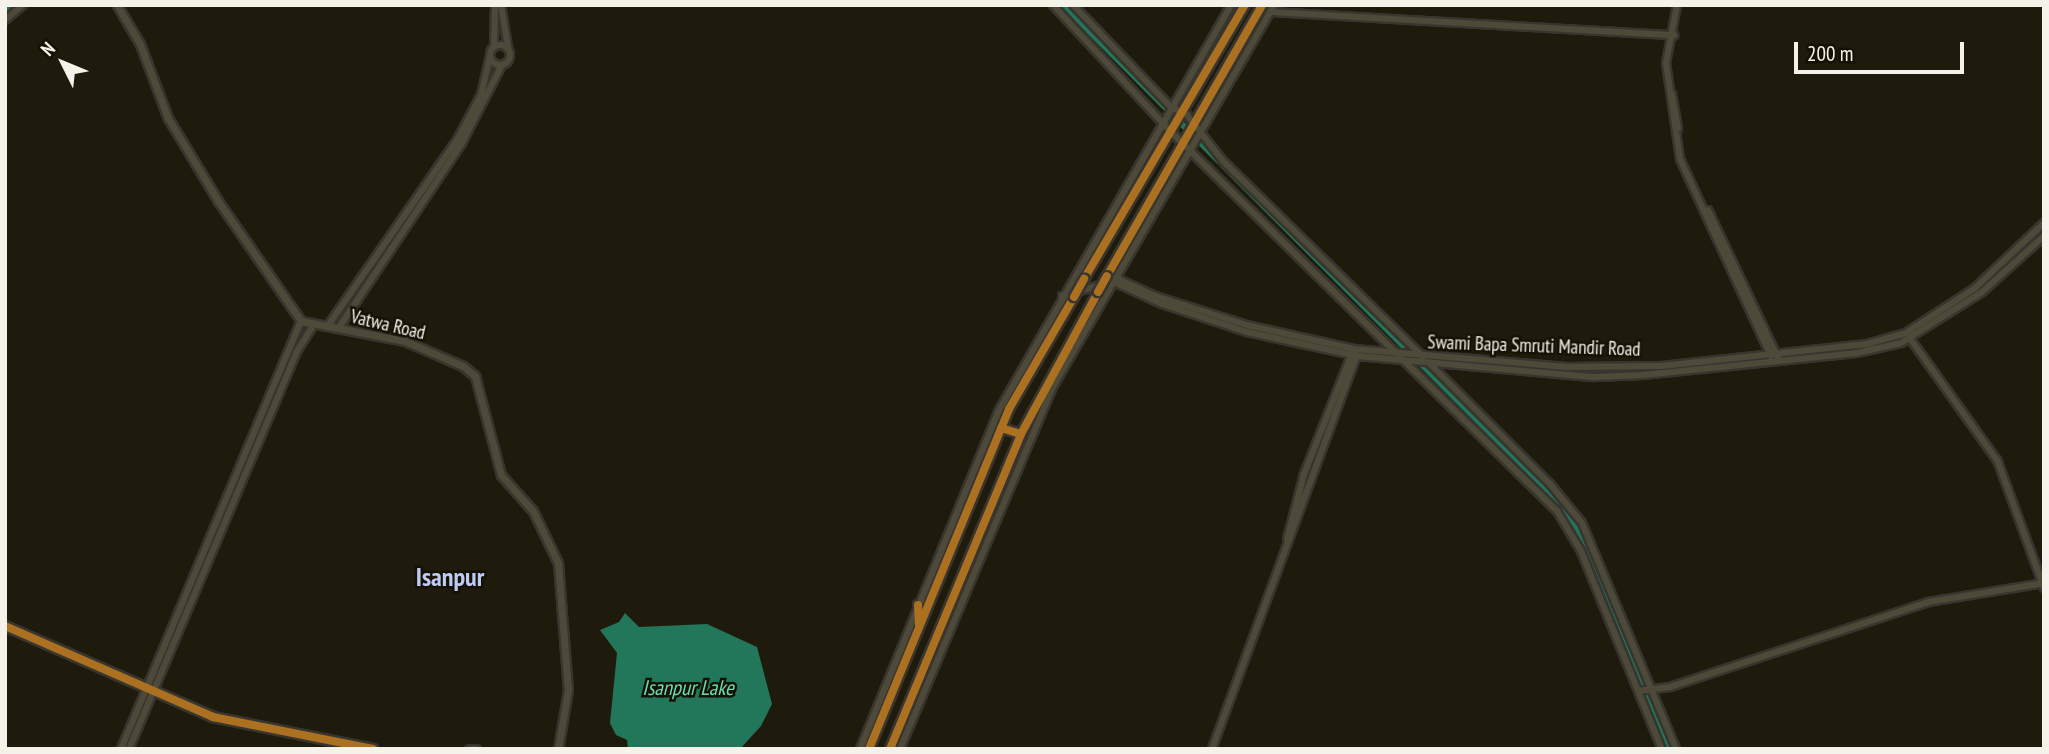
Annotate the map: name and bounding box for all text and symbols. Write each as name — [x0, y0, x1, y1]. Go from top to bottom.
north arrow — [28, 28, 98, 98]
scale bar — [1797, 28, 1967, 72]
text: N — [35, 37, 60, 61]
text: 200 m — [1807, 40, 1853, 67]
street label: Vatwa Road — [348, 305, 428, 345]
street label: Swami Bapa Smruti Mandir Road — [1427, 331, 1641, 361]
district label: Isanpur — [416, 561, 484, 593]
water label: Isanpur Lake — [642, 675, 734, 701]

